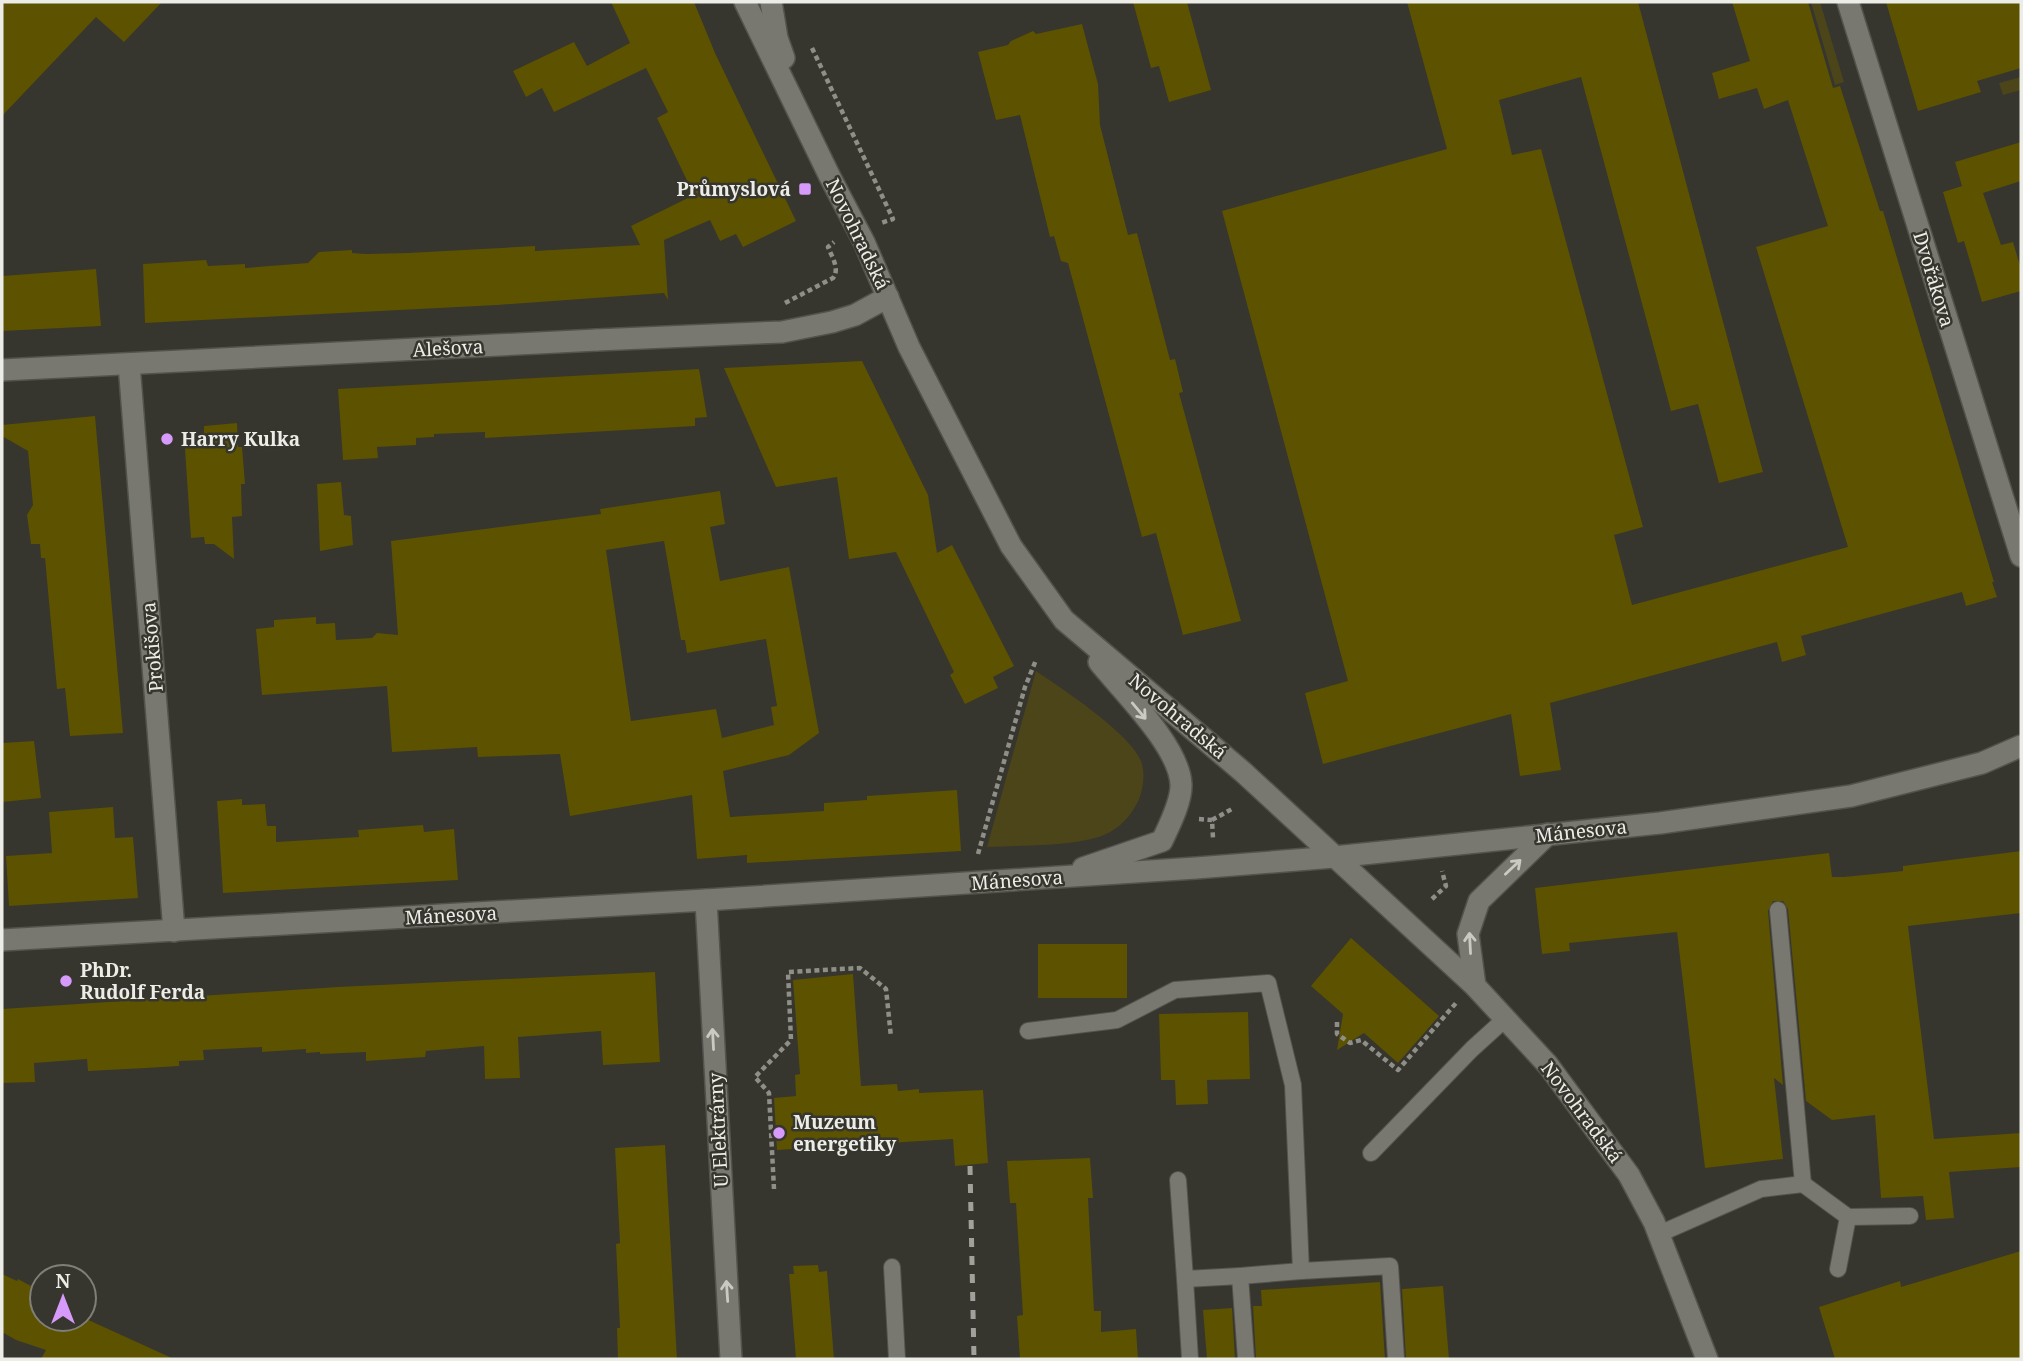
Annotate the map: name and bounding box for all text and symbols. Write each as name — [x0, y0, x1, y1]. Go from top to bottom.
street label: Novohradská — [820, 174, 896, 294]
place label: Průmyslová — [677, 176, 791, 202]
marker: Průmyslová — [797, 181, 813, 197]
street label: Dvořákova — [1907, 228, 1961, 330]
street label: Alešova — [412, 333, 484, 363]
place label: Harry Kulka — [181, 426, 300, 452]
marker: Harry Kulka — [159, 431, 175, 447]
street label: Prokišova — [135, 601, 169, 693]
street label: Novohradská — [1123, 667, 1233, 765]
one-way arrow — [1131, 701, 1146, 719]
street label: Mánesova — [1534, 813, 1628, 849]
one-way arrow — [1504, 858, 1521, 875]
street label: Mánesova — [970, 864, 1064, 896]
street label: Mánesova — [404, 900, 498, 930]
one-way arrow — [1463, 932, 1476, 955]
place label: PhDr. Rudolf Ferda — [80, 957, 205, 1005]
marker: PhDr. Rudolf Ferda — [58, 973, 74, 989]
one-way arrow — [707, 1028, 720, 1051]
street label: Novohradská — [1535, 1056, 1629, 1168]
street label: U Elektrárny — [702, 1072, 734, 1188]
place label: Muzeum energetiky — [793, 1109, 896, 1157]
marker: Muzeum energetiky — [771, 1125, 787, 1141]
north arrow — [28, 1263, 98, 1333]
text: N — [56, 1268, 71, 1294]
one-way arrow — [720, 1280, 733, 1303]

